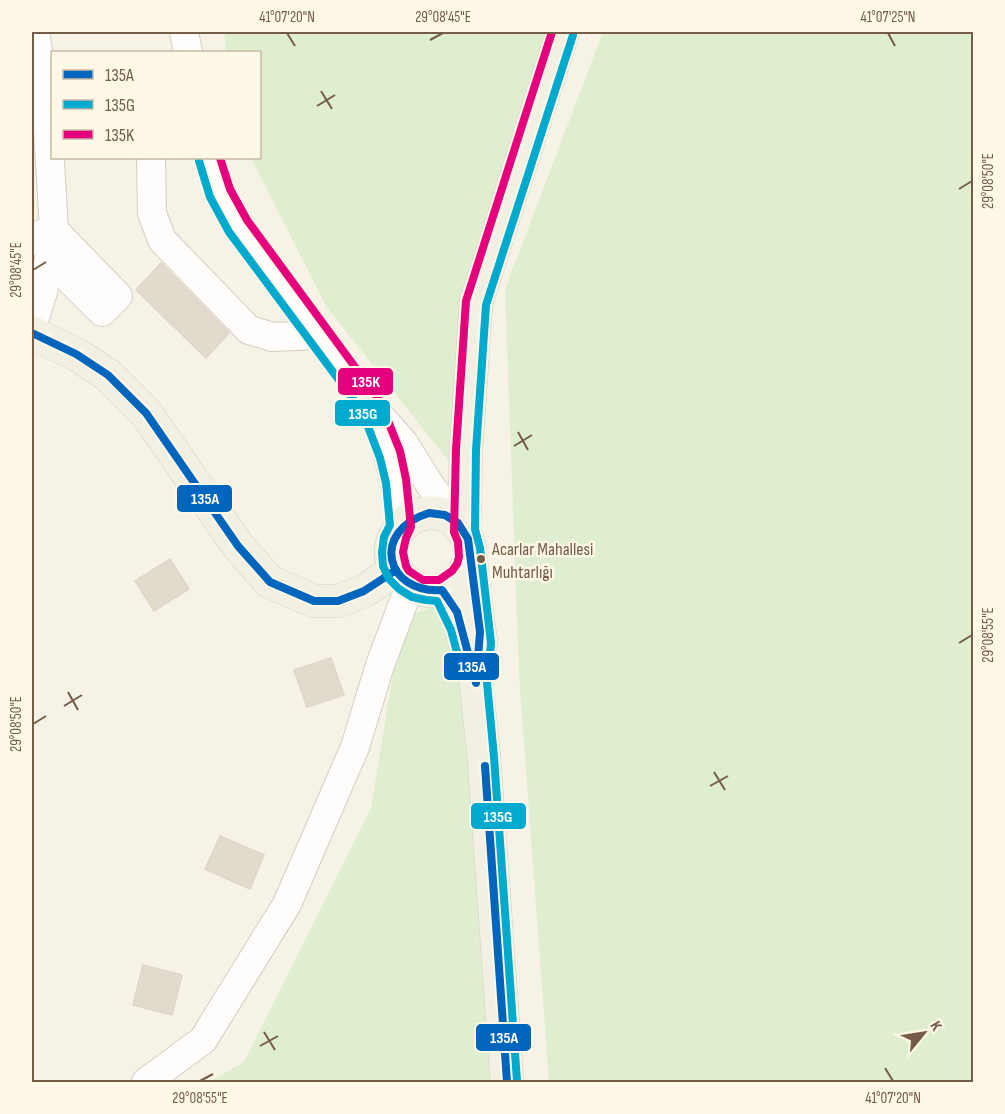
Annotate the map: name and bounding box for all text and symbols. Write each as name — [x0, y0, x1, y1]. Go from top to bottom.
text: 41°07'20"N — [259, 8, 315, 27]
text: 29°08'45"E — [415, 8, 471, 27]
text: 41°07'25"N — [860, 8, 916, 27]
legend — [51, 51, 261, 159]
text: 135A — [105, 65, 134, 86]
text: 135G — [105, 95, 135, 116]
text: 135K — [105, 125, 135, 146]
text: 29°08'50"E — [979, 153, 998, 209]
text: 29°08'45"E — [7, 242, 26, 298]
line badge: 135K — [337, 367, 394, 396]
text: 135K — [352, 373, 380, 392]
line badge: 135G — [334, 399, 391, 427]
text: 135G — [349, 405, 377, 424]
line badge: 135A — [176, 484, 233, 513]
text: 135A — [191, 490, 219, 509]
place label: Acarlar Mahallesi Muhtarlığı — [491, 539, 593, 583]
marker: Acarlar Mahallesi Muhtarlığı — [475, 553, 487, 565]
text: 29°08'55"E — [979, 607, 998, 663]
line badge: 135A — [443, 652, 500, 681]
text: 135A — [458, 658, 486, 677]
text: 29°08'50"E — [7, 696, 26, 752]
line badge: 135G — [470, 802, 527, 830]
text: 135G — [484, 808, 512, 827]
north arrow — [894, 1003, 954, 1063]
text: K — [925, 1018, 946, 1035]
line badge: 135A — [475, 1023, 532, 1052]
text: 135A — [490, 1029, 518, 1048]
text: 29°08'55"E — [172, 1089, 228, 1108]
text: 41°07'20"N — [865, 1089, 921, 1108]

